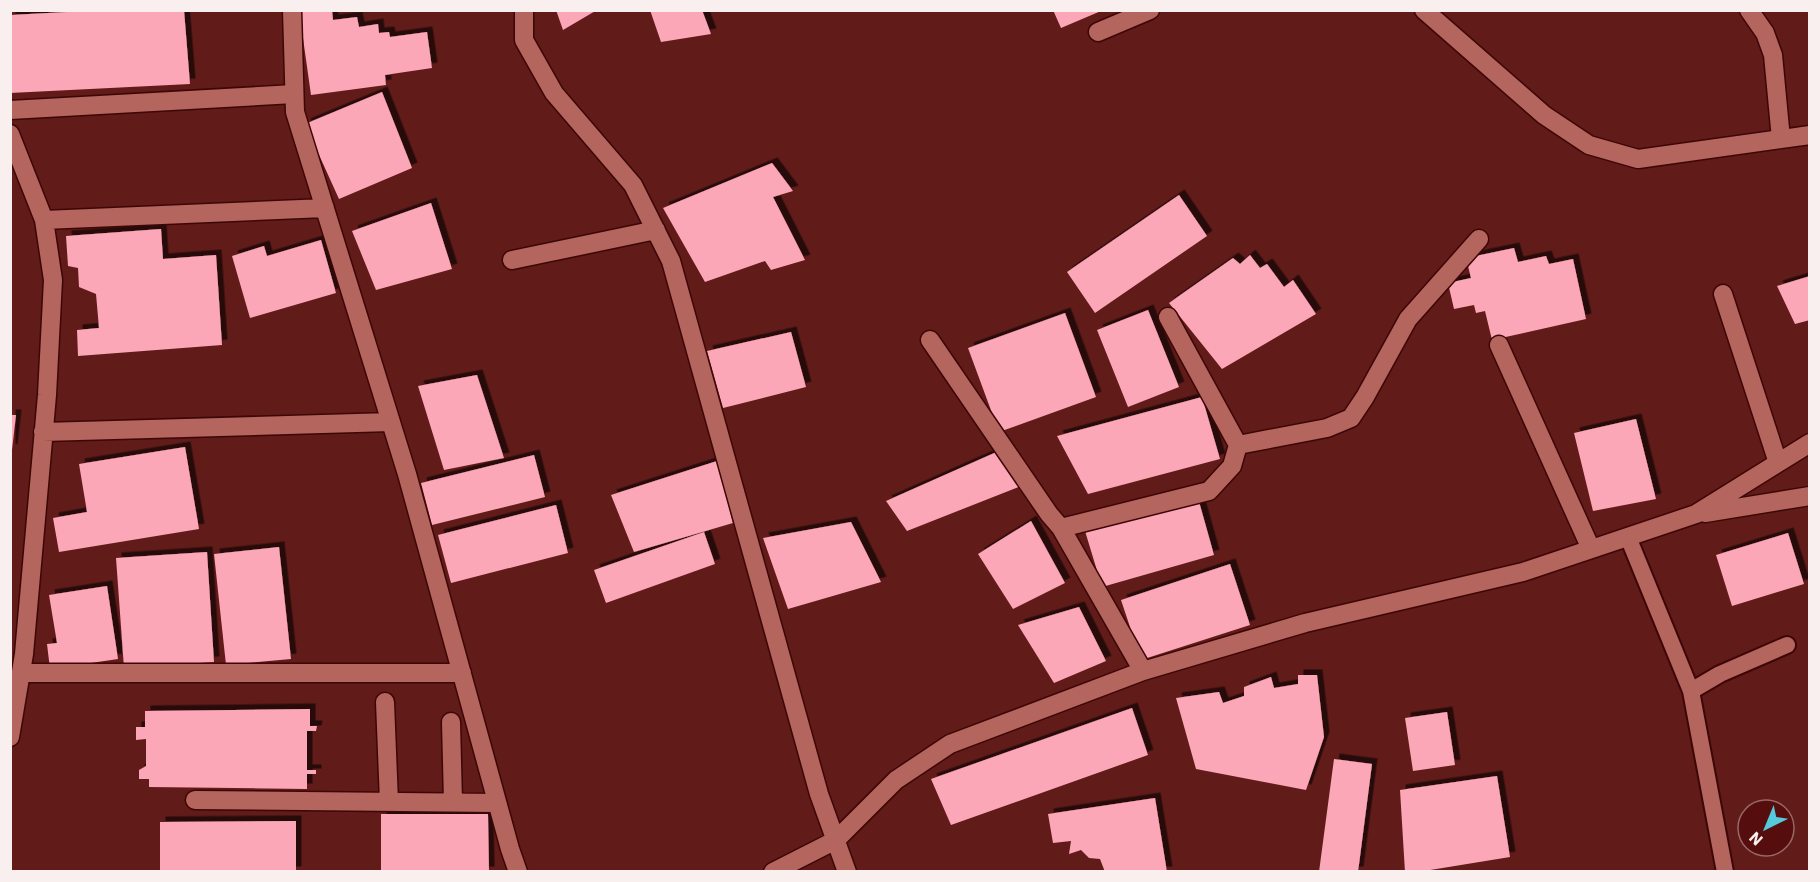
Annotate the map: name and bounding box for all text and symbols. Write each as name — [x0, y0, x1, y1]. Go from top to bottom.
north arrow — [1736, 798, 1796, 858]
text: N — [1745, 828, 1767, 850]

